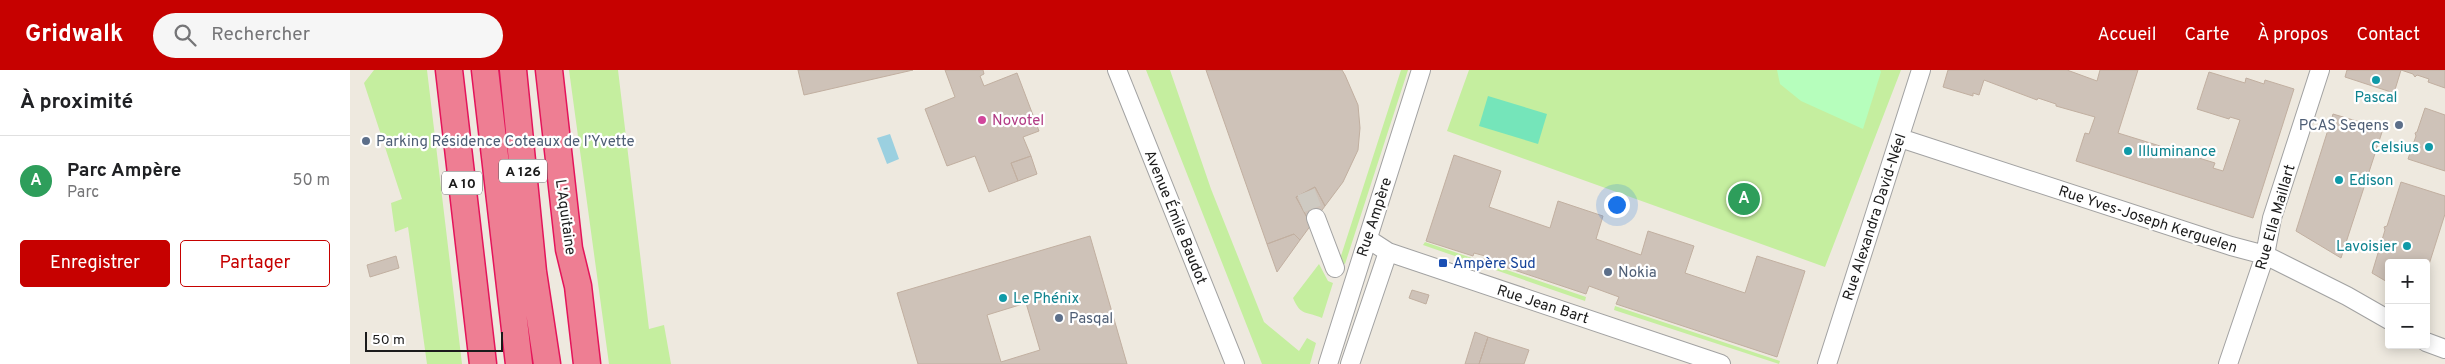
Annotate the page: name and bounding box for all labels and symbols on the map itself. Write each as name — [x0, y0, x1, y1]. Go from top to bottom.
marker: Pascal — [2370, 74, 2382, 86]
place label: Pascal — [2354, 89, 2398, 108]
place label: Novotel — [992, 112, 1044, 131]
marker: Novotel — [976, 114, 988, 126]
place label: PCAS Seqens — [2299, 117, 2389, 136]
marker: PCAS Seqens — [2393, 119, 2405, 131]
street label: Rue Alexandra David-Néel — [1839, 131, 1911, 303]
place label: Parking Résidence Coteaux de l’Yvette — [376, 133, 635, 152]
marker: Parking Résidence Coteaux de l’Yvette — [360, 135, 372, 147]
place label: Celsius — [2371, 139, 2419, 158]
marker: Celsius — [2423, 141, 2435, 153]
place label: Illuminance — [2138, 143, 2216, 162]
marker: Illuminance — [2122, 145, 2134, 157]
street label: Avenue Émile Baudot — [1139, 147, 1211, 288]
road number: A 126 — [499, 160, 547, 182]
street label: Rue Ella Maillart — [2252, 162, 2301, 272]
road number: A 10 — [442, 172, 482, 195]
place label: Edison — [2349, 172, 2393, 191]
marker: Edison — [2333, 174, 2345, 186]
street label: Rue Ampère — [1354, 175, 1397, 260]
street label: L'Aquitaine — [550, 178, 579, 256]
pin: A — [1728, 180, 1760, 218]
street label: Rue Yves-Joseph Kerguelen — [2056, 182, 2239, 258]
your location — [1604, 192, 1630, 218]
place label: Lavoisier — [2336, 238, 2397, 257]
marker: Lavoisier — [2401, 240, 2413, 252]
place label: Ampère Sud — [1453, 255, 1536, 274]
marker: Ampère Sud — [1437, 257, 1449, 269]
place label: Nokia — [1618, 264, 1657, 283]
marker: Nokia — [1602, 266, 1614, 278]
street label: Rue Jean Bart — [1494, 282, 1591, 329]
place label: Le Phénix — [1013, 290, 1079, 309]
marker: Le Phénix — [997, 292, 1009, 304]
place label: Pasqal — [1069, 310, 1113, 329]
marker: Pasqal — [1053, 312, 1065, 324]
scale bar — [365, 329, 502, 352]

